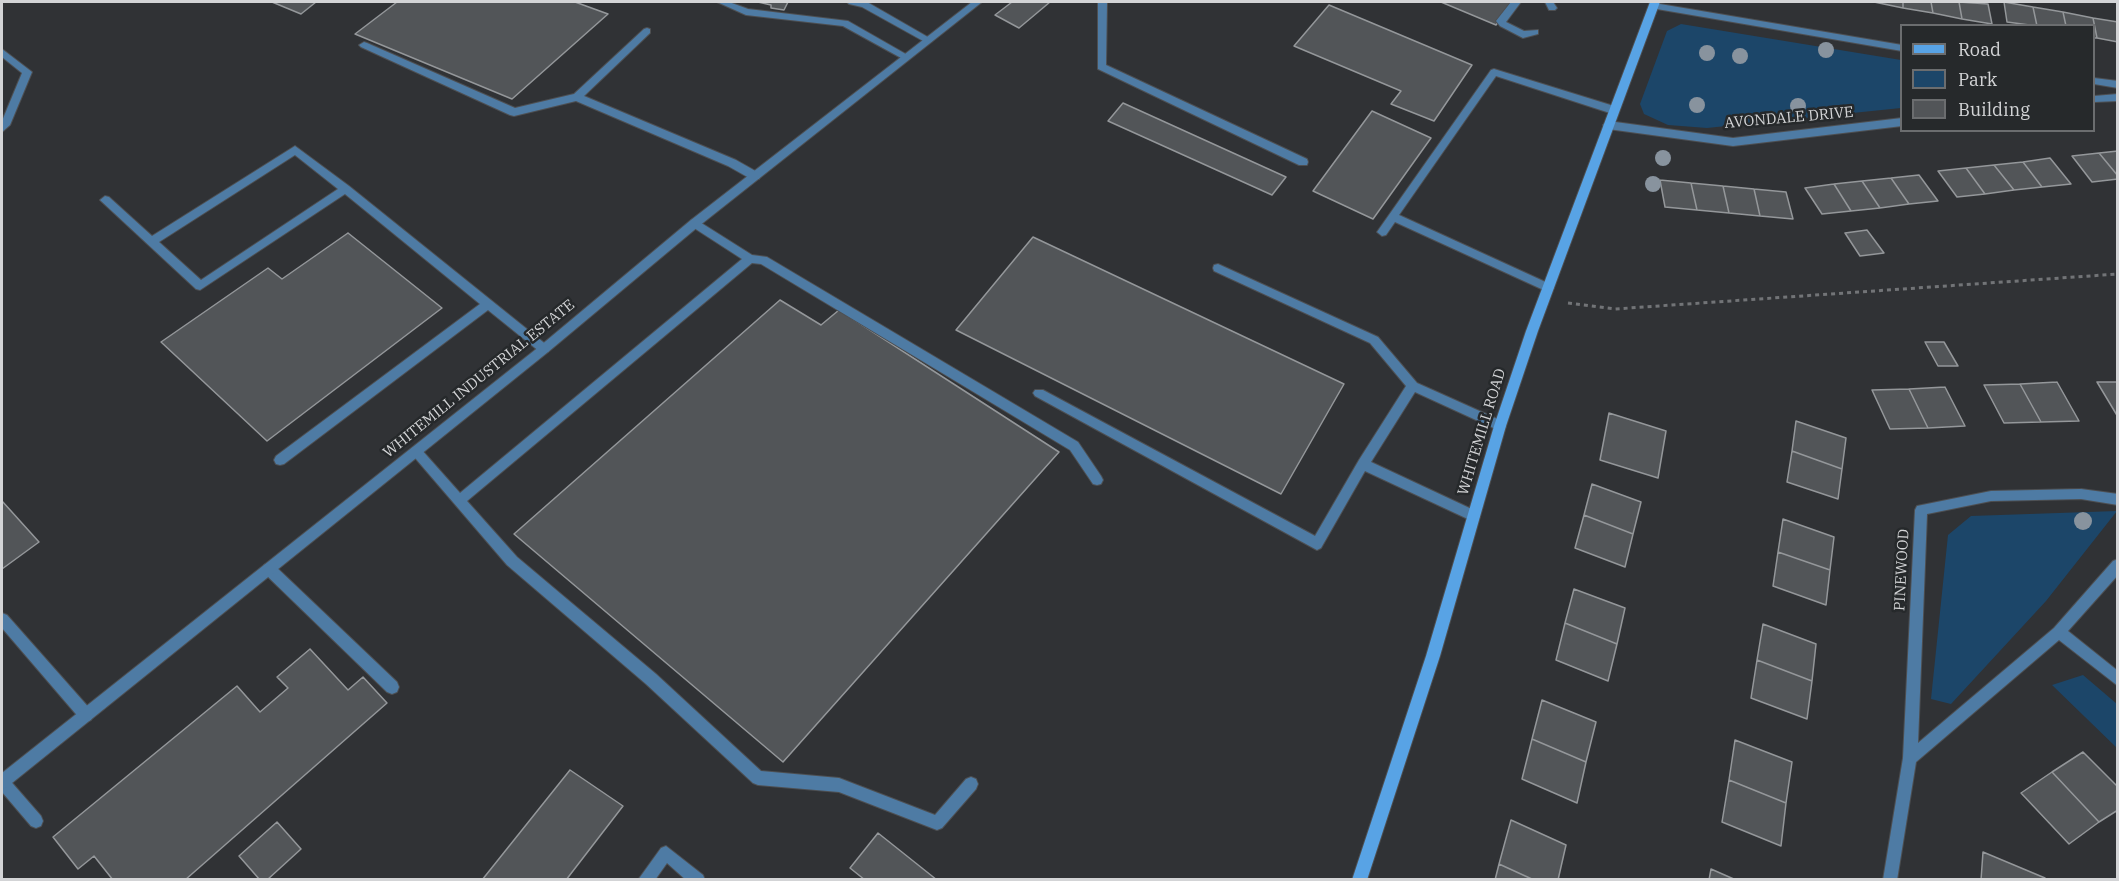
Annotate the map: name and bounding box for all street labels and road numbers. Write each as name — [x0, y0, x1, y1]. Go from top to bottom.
street label: AVONDALE DRIVE — [1724, 103, 1854, 133]
street label: WHITEMILL INDUSTRIAL ESTATE — [380, 296, 578, 462]
street label: WHITEMILL ROAD — [1454, 366, 1510, 498]
street label: PINEWOOD — [1891, 528, 1913, 612]

